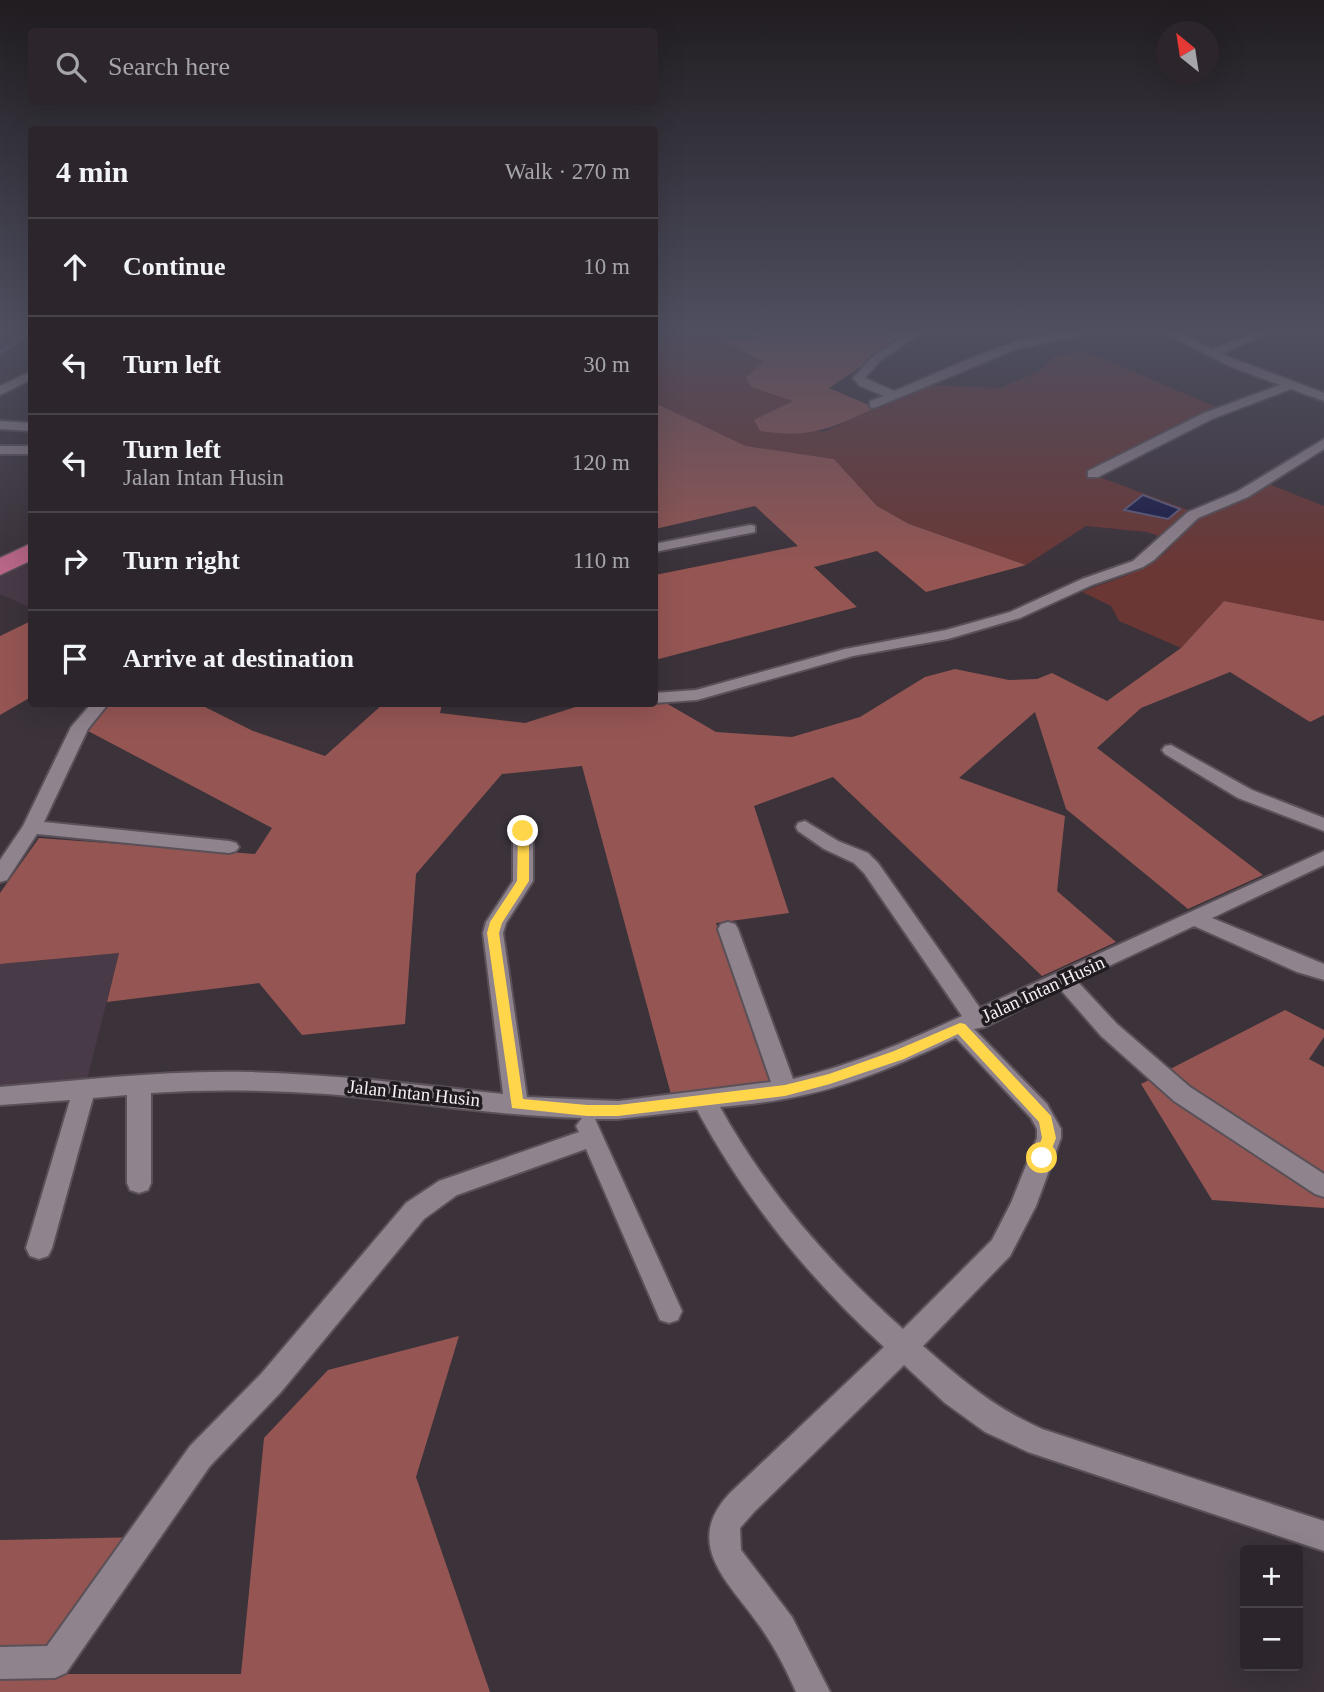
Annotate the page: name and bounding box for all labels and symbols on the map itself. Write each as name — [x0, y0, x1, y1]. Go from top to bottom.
north arrow — [1156, 21, 1219, 84]
route end — [507, 815, 538, 846]
street label: Jalan Intan Husin — [978, 951, 1108, 1027]
street label: Jalan Intan Husin — [347, 1076, 482, 1110]
route start — [1026, 1142, 1057, 1173]

